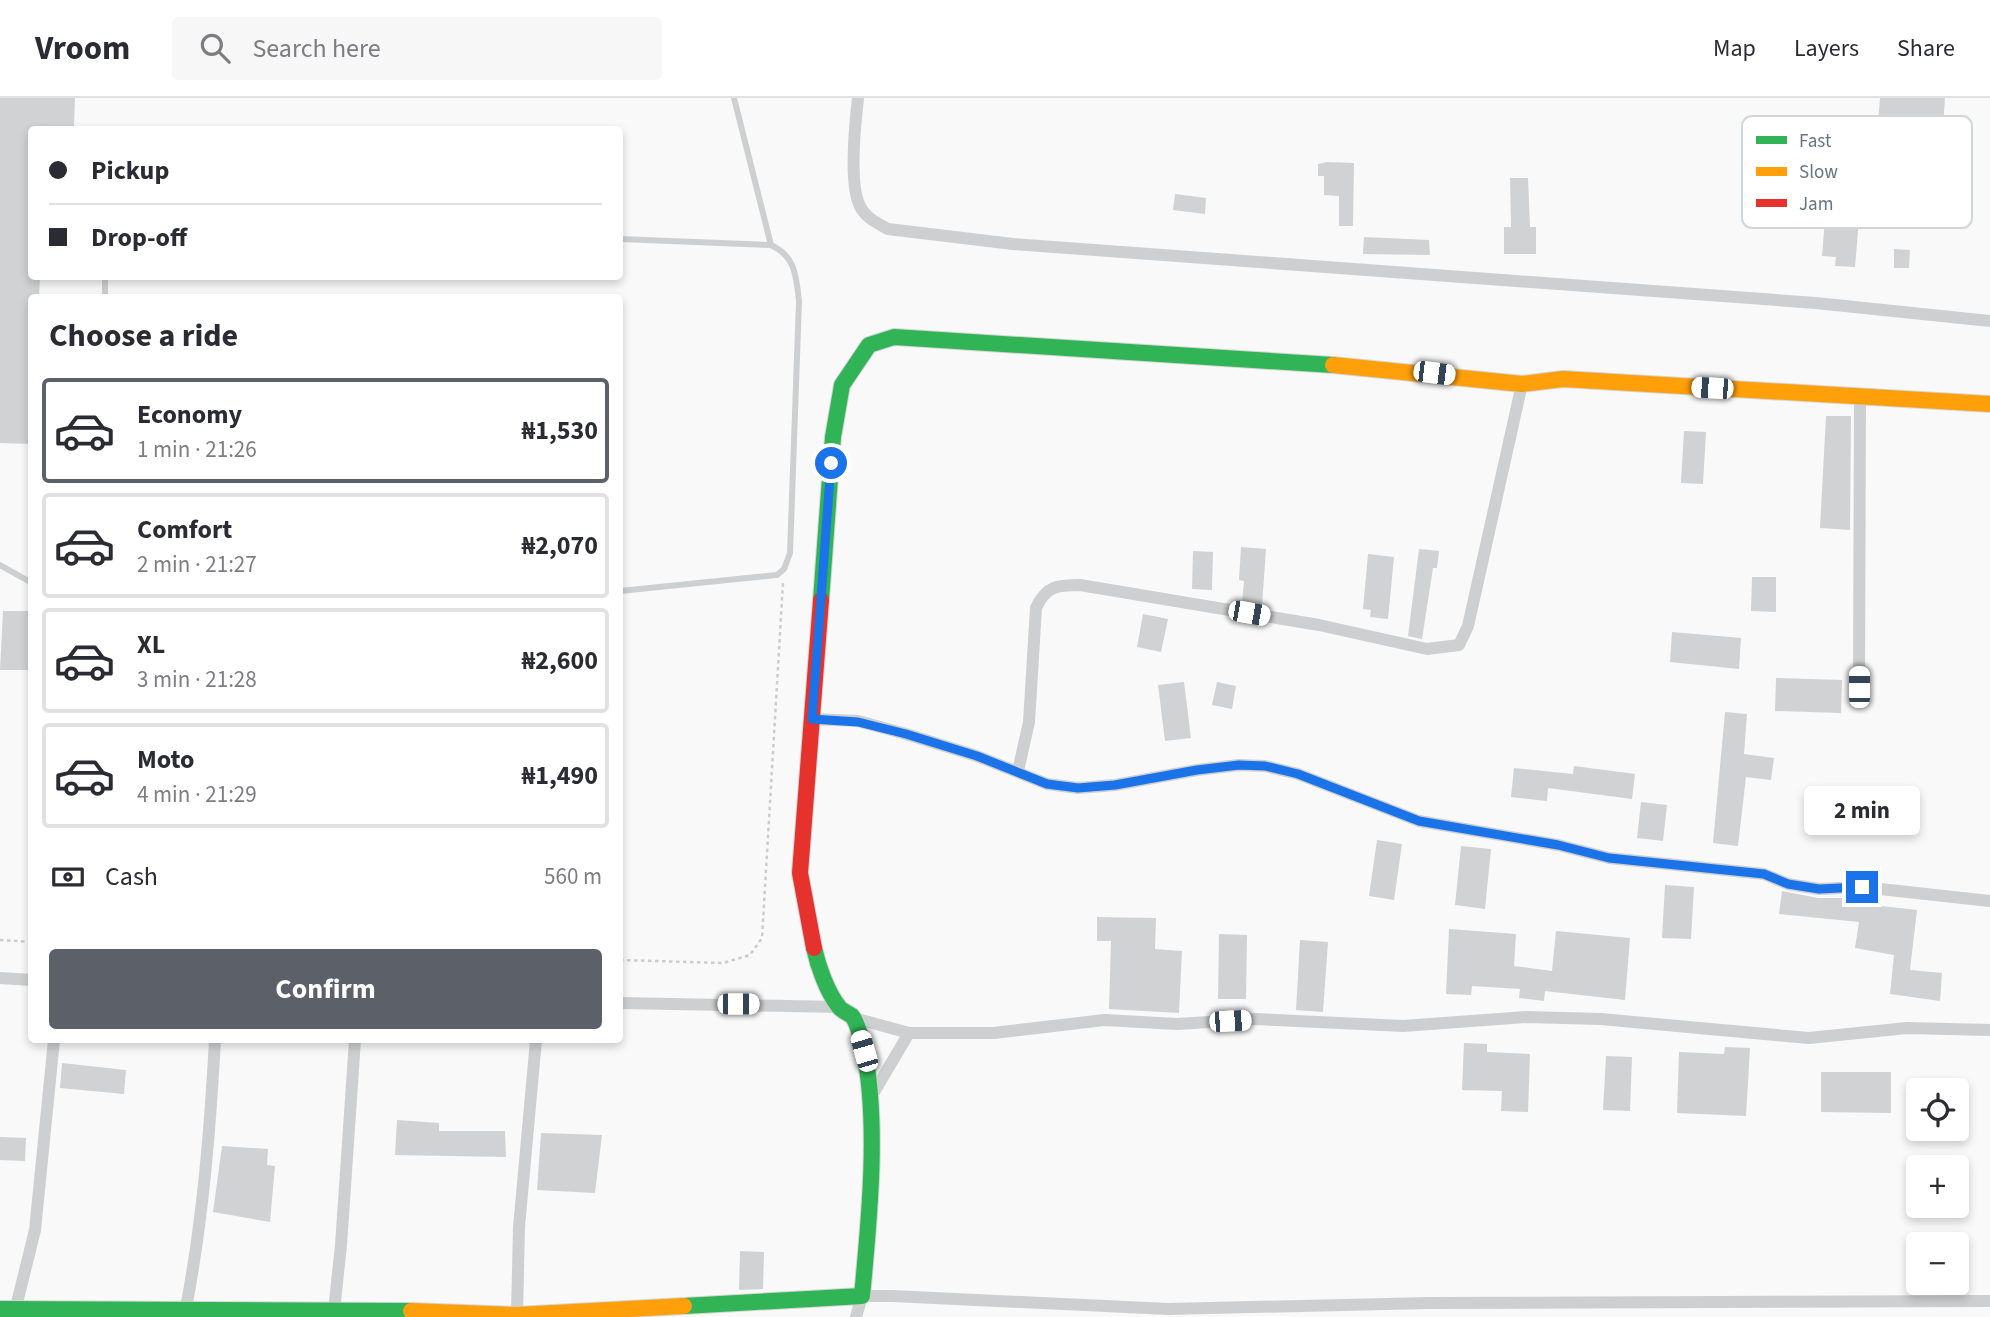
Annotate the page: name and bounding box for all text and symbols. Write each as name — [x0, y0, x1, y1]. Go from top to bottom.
search box — [172, 17, 662, 80]
text: Vroom — [35, 25, 130, 72]
icon: search — [196, 29, 234, 67]
text: Search here — [252, 30, 381, 67]
text: Map — [1713, 31, 1756, 66]
text: Layers — [1794, 31, 1859, 66]
text: Share — [1897, 31, 1955, 66]
legend — [1742, 116, 1972, 228]
text: Fast — [1799, 128, 1832, 155]
text: Pickup — [91, 152, 169, 189]
text: Slow — [1799, 159, 1838, 186]
text: Jam — [1799, 191, 1833, 218]
text: Drop-off — [91, 219, 187, 256]
text: Choose a ride — [49, 313, 238, 359]
car — [1412, 360, 1457, 386]
car — [1691, 376, 1734, 400]
text: Economy — [137, 396, 242, 433]
icon: car — [53, 399, 116, 462]
text: ₦1,530 — [522, 412, 598, 449]
text: 1 min · 21:26 — [137, 433, 257, 466]
route start — [815, 447, 847, 479]
text: Comfort — [137, 511, 232, 548]
icon: car — [53, 514, 116, 577]
text: ₦2,070 — [522, 527, 598, 564]
text: 2 min · 21:27 — [137, 548, 257, 581]
car — [1227, 599, 1272, 627]
text: XL — [137, 626, 165, 663]
icon: car — [53, 629, 116, 692]
text: ₦2,600 — [522, 642, 598, 679]
text: 3 min · 21:28 — [137, 663, 257, 696]
car — [1849, 666, 1870, 708]
text: Moto — [137, 741, 194, 778]
icon: car — [53, 744, 116, 807]
text: ₦1,490 — [522, 757, 598, 794]
text: 4 min · 21:29 — [137, 778, 257, 811]
callout: 2 min — [1804, 786, 1920, 834]
text: 2 min — [1834, 794, 1890, 827]
icon: cash — [49, 858, 87, 896]
text: Cash — [105, 858, 158, 895]
text: 560 m — [544, 860, 602, 893]
route end — [1846, 871, 1878, 903]
button: Confirm — [49, 949, 602, 1029]
car — [718, 994, 760, 1015]
car — [1209, 1009, 1252, 1033]
car — [849, 1028, 880, 1074]
map controls — [1906, 1078, 1969, 1295]
button: locate — [1906, 1078, 1969, 1141]
button: + — [1906, 1155, 1969, 1218]
button: − — [1906, 1232, 1969, 1295]

